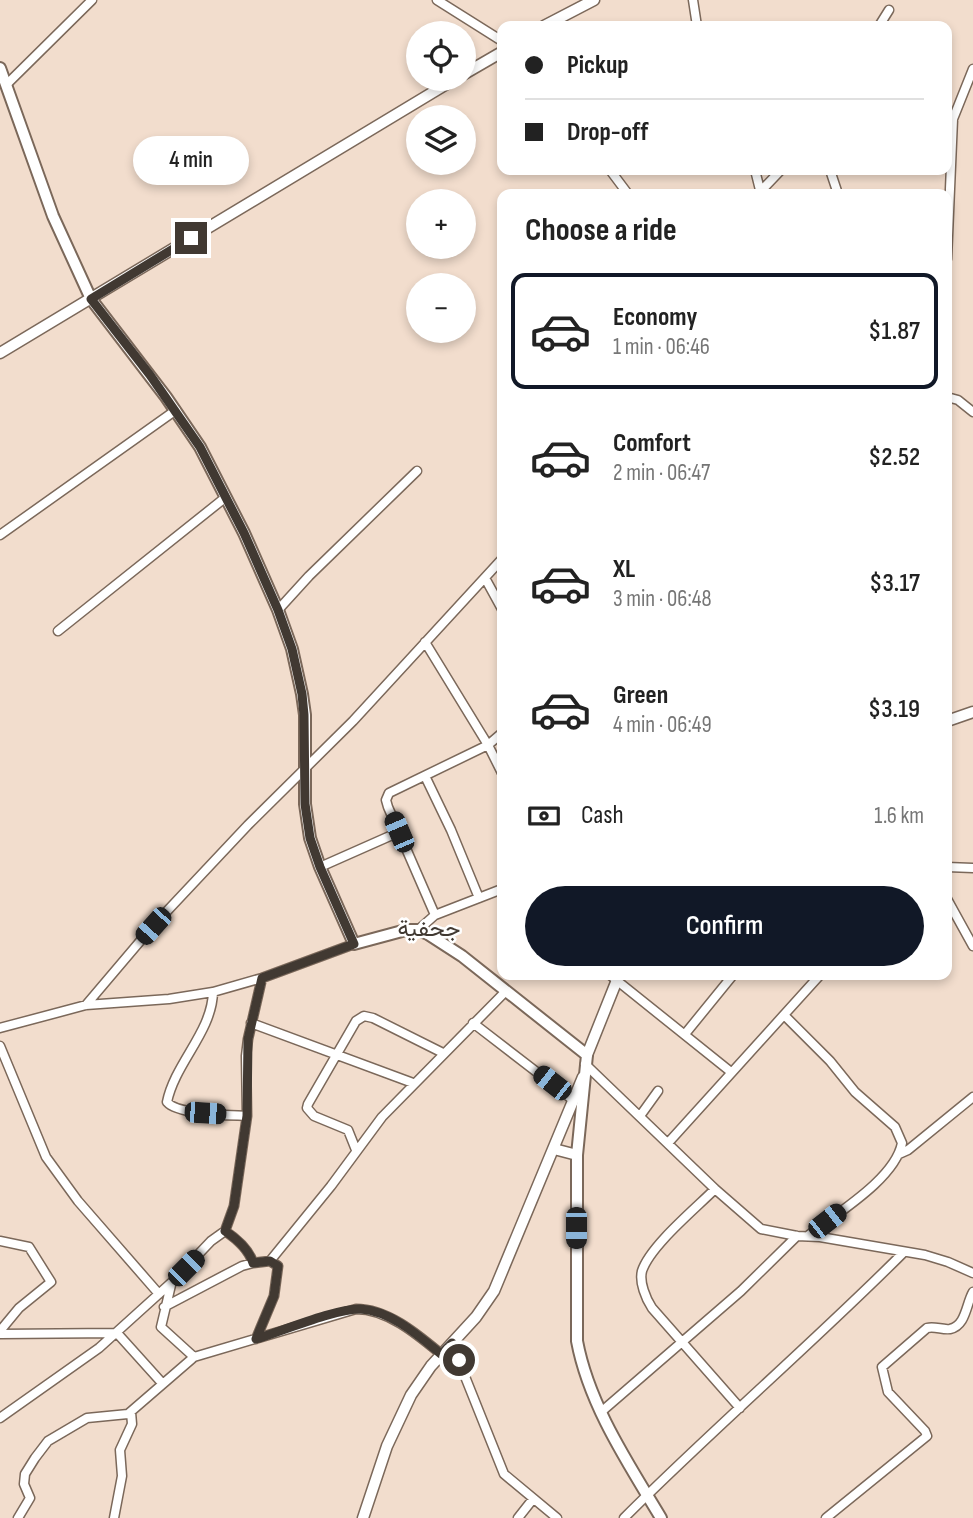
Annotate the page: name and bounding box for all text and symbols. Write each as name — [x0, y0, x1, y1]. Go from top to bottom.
map controls — [406, 21, 476, 343]
button: locate — [406, 21, 476, 91]
text: Pickup — [567, 50, 629, 81]
button: layers — [406, 105, 476, 175]
text: Drop-off — [567, 117, 648, 148]
callout: 4 min — [133, 136, 249, 186]
text: 4 min — [169, 146, 213, 174]
button: + — [406, 189, 476, 259]
text: Choose a ride — [525, 211, 677, 250]
route end — [175, 222, 207, 254]
button: − — [406, 273, 476, 343]
icon: car — [529, 300, 592, 363]
text: Economy — [613, 302, 697, 333]
text: $1.87 — [868, 316, 920, 347]
text: 1 min · 06:46 — [613, 333, 710, 361]
icon: car — [529, 426, 592, 489]
text: Comfort — [613, 428, 691, 459]
text: $2.52 — [868, 442, 920, 473]
text: 2 min · 06:47 — [613, 459, 710, 487]
icon: car — [529, 552, 592, 615]
text: XL — [613, 554, 635, 585]
text: $3.17 — [869, 568, 920, 599]
text: 3 min · 06:48 — [613, 585, 712, 613]
icon: car — [529, 678, 592, 741]
text: Green — [613, 680, 668, 711]
text: $3.19 — [868, 694, 920, 725]
text: 4 min · 06:49 — [613, 711, 712, 739]
icon: cash — [525, 797, 563, 835]
text: Cash — [581, 800, 624, 831]
text: 1.6 km — [874, 802, 924, 830]
car — [382, 809, 417, 855]
button: Confirm — [525, 886, 924, 966]
car — [132, 903, 175, 949]
district label: جحفية — [398, 915, 460, 943]
car — [529, 1062, 576, 1104]
car — [184, 1101, 227, 1125]
car — [804, 1200, 851, 1242]
car — [566, 1207, 587, 1249]
car — [164, 1246, 209, 1290]
route start — [443, 1344, 475, 1376]

